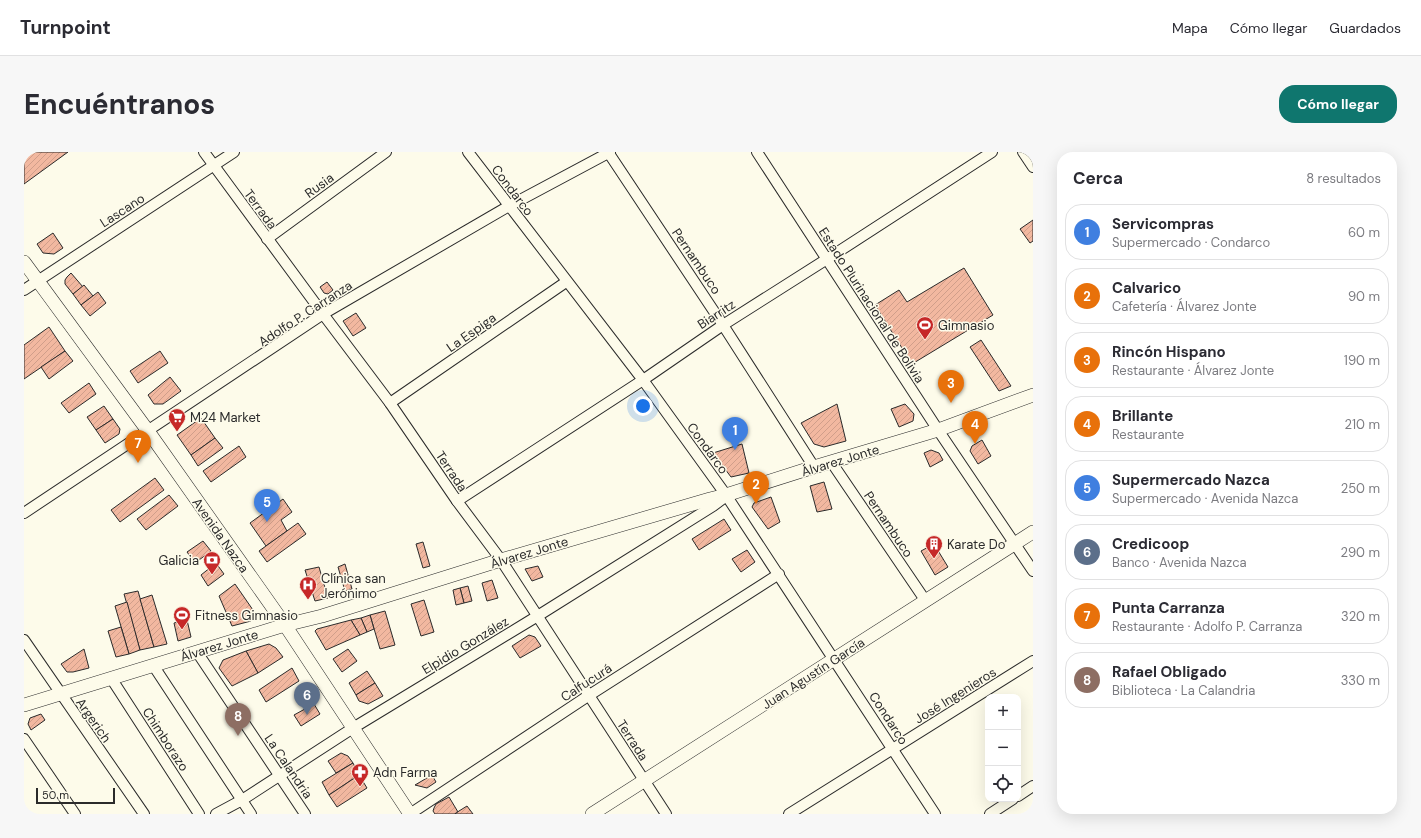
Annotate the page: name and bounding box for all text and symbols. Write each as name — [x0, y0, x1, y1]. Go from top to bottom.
text: Turnpoint — [20, 15, 111, 40]
text: Mapa — [1172, 19, 1208, 37]
text: Cómo llegar — [1230, 19, 1307, 37]
text: Guardados — [1329, 19, 1401, 37]
button: Cómo llegar — [1279, 85, 1397, 123]
text: Encuéntranos — [24, 86, 215, 123]
street label: Condarco — [488, 161, 537, 219]
text: Cerca — [1073, 167, 1123, 189]
street label: Rusia — [301, 169, 337, 202]
text: 8 resultados — [1306, 170, 1381, 187]
street label: Terrada — [240, 186, 281, 233]
street label: Lascano — [97, 189, 148, 231]
text: Servicompras — [1112, 214, 1214, 234]
street label: Estado Plurinacional de Bolivia — [815, 224, 928, 386]
text: 1 — [1085, 224, 1089, 241]
text: 60 m — [1348, 224, 1380, 241]
street label: Pernambuco — [668, 225, 725, 298]
text: Supermercado · Condarco — [1112, 234, 1270, 251]
street label: Adolfo P. Carranza — [255, 277, 355, 350]
text: Calvarico — [1112, 278, 1181, 298]
text: 2 — [1083, 288, 1091, 305]
text: 90 m — [1348, 288, 1380, 305]
street label: Biarritz — [694, 296, 738, 333]
text: Cafetería · Álvarez Jonte — [1112, 298, 1257, 315]
street label: La Espiga — [443, 309, 499, 356]
sports icon: Gimnasio — [915, 315, 935, 340]
place label: Gimnasio — [938, 317, 995, 334]
text: Rincón Hispano — [1112, 342, 1226, 362]
text: 3 — [1083, 352, 1091, 369]
text: 190 m — [1344, 352, 1380, 369]
text: Restaurante · Álvarez Jonte — [1112, 362, 1274, 379]
pin: 3 — [938, 370, 964, 403]
your location — [633, 396, 653, 416]
text: Brillante — [1112, 406, 1173, 426]
supermarket icon: M24 Market — [167, 407, 187, 432]
place label: M24 Market — [190, 409, 261, 426]
pin: 4 — [962, 411, 988, 444]
text: 4 — [1083, 416, 1091, 433]
text: 210 m — [1345, 416, 1380, 433]
pin: 1 — [722, 417, 748, 450]
street label: Condarco — [683, 419, 732, 478]
text: Restaurante — [1112, 426, 1184, 443]
pin: 7 — [125, 430, 151, 463]
street label: Álvarez Jonte — [799, 440, 881, 480]
street label: Terrada — [432, 448, 471, 495]
text: Supermercado Nazca — [1112, 470, 1270, 490]
pin: 2 — [743, 471, 769, 504]
text: 5 — [1083, 480, 1091, 497]
text: 250 m — [1341, 480, 1380, 497]
street label: Pernambuco — [860, 488, 917, 561]
pin: 5 — [254, 489, 280, 522]
text: Supermercado · Avenida Nazca — [1112, 490, 1298, 507]
street label: Avenida Nazca — [188, 495, 253, 576]
street label: Álvarez Jonte — [488, 532, 570, 572]
building icon: Karate Do — [924, 534, 944, 559]
text: Credicoop — [1112, 534, 1189, 554]
place label: Karate Do — [947, 536, 1006, 553]
text: 6 — [1083, 544, 1091, 561]
text: 290 m — [1341, 544, 1380, 561]
bank icon: Galicia — [202, 550, 222, 575]
place label: Galicia — [158, 552, 199, 569]
text: Banco · Avenida Nazca — [1112, 554, 1247, 571]
place label: Clínica san Jerónimo — [321, 570, 386, 602]
hospital icon: Clínica san Jerónimo — [298, 575, 318, 600]
text: Punta Carranza — [1112, 598, 1225, 618]
sports icon: Fitness Gimnasio — [172, 605, 192, 630]
place label: Fitness Gimnasio — [195, 607, 298, 624]
text: 7 — [1084, 608, 1090, 625]
text: 320 m — [1341, 608, 1380, 625]
street label: Elpidio González — [419, 613, 512, 678]
text: Restaurante · Adolfo P. Carranza — [1112, 618, 1302, 635]
street label: Álvarez Jonte — [178, 625, 260, 665]
street label: Juan Agustín García — [759, 634, 868, 713]
street label: Calfucurá — [557, 660, 615, 705]
text: Rafael Obligado — [1112, 662, 1227, 682]
street label: José Ingenieros — [911, 664, 999, 727]
text: 8 — [1083, 672, 1091, 689]
text: 330 m — [1341, 672, 1380, 689]
pin: 6 — [294, 682, 320, 715]
text: Biblioteca · La Calandria — [1112, 682, 1255, 699]
street label: Condarco — [865, 689, 912, 748]
map controls — [985, 694, 1021, 802]
button: + — [985, 694, 1021, 730]
street label: Argerich — [72, 695, 115, 746]
pin: 8 — [225, 703, 251, 736]
street label: Chimborazo — [139, 704, 193, 775]
street label: Terrada — [613, 717, 652, 764]
button: − — [985, 730, 1021, 766]
street label: La Calandria — [261, 731, 316, 802]
pharmacy icon: Adn Farma — [350, 762, 370, 787]
place label: Adn Farma — [373, 764, 437, 781]
button: locate — [985, 766, 1021, 802]
scale bar — [36, 786, 115, 805]
text: 50 m — [42, 788, 69, 802]

